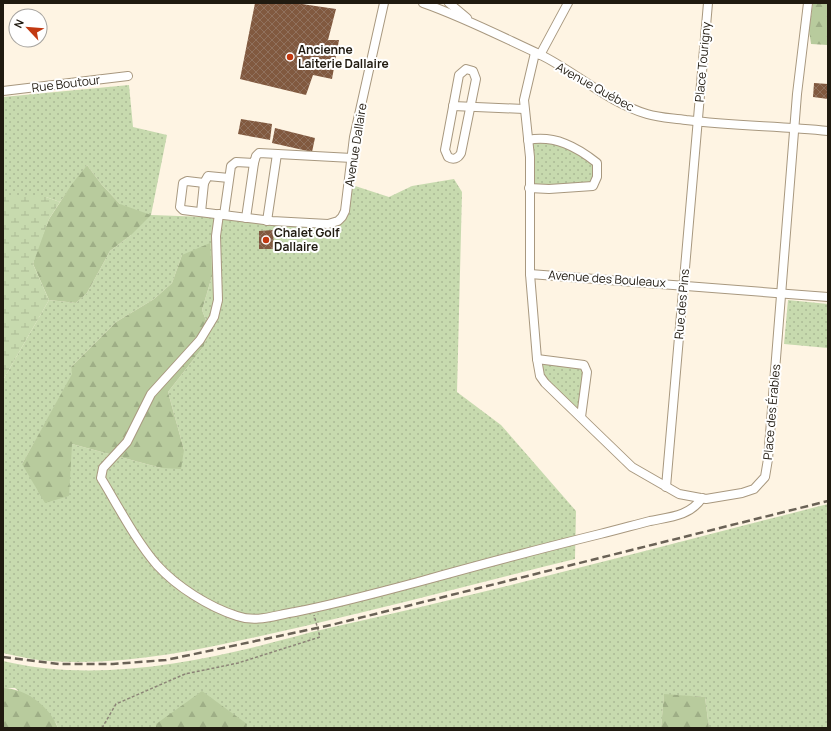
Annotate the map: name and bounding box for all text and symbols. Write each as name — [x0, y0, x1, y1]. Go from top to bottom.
north arrow — [8, 8, 48, 48]
text: N — [10, 16, 27, 30]
street label: Place Tourigny — [691, 20, 715, 103]
place label: Ancienne Laiterie Dallaire — [298, 41, 389, 72]
marker: Ancienne Laiterie Dallaire — [285, 52, 295, 62]
street label: Avenue Québec — [553, 58, 638, 115]
street label: Rue Boutour — [31, 71, 102, 96]
street label: Avenue Dallaire — [341, 102, 371, 188]
place label: Chalet Golf Dallaire — [274, 224, 340, 255]
marker: Chalet Golf Dallaire — [261, 235, 271, 245]
street label: Avenue des Bouleaux — [548, 266, 667, 291]
street label: Rue des Pins — [670, 268, 693, 340]
street label: Place des Érables — [759, 363, 784, 461]

